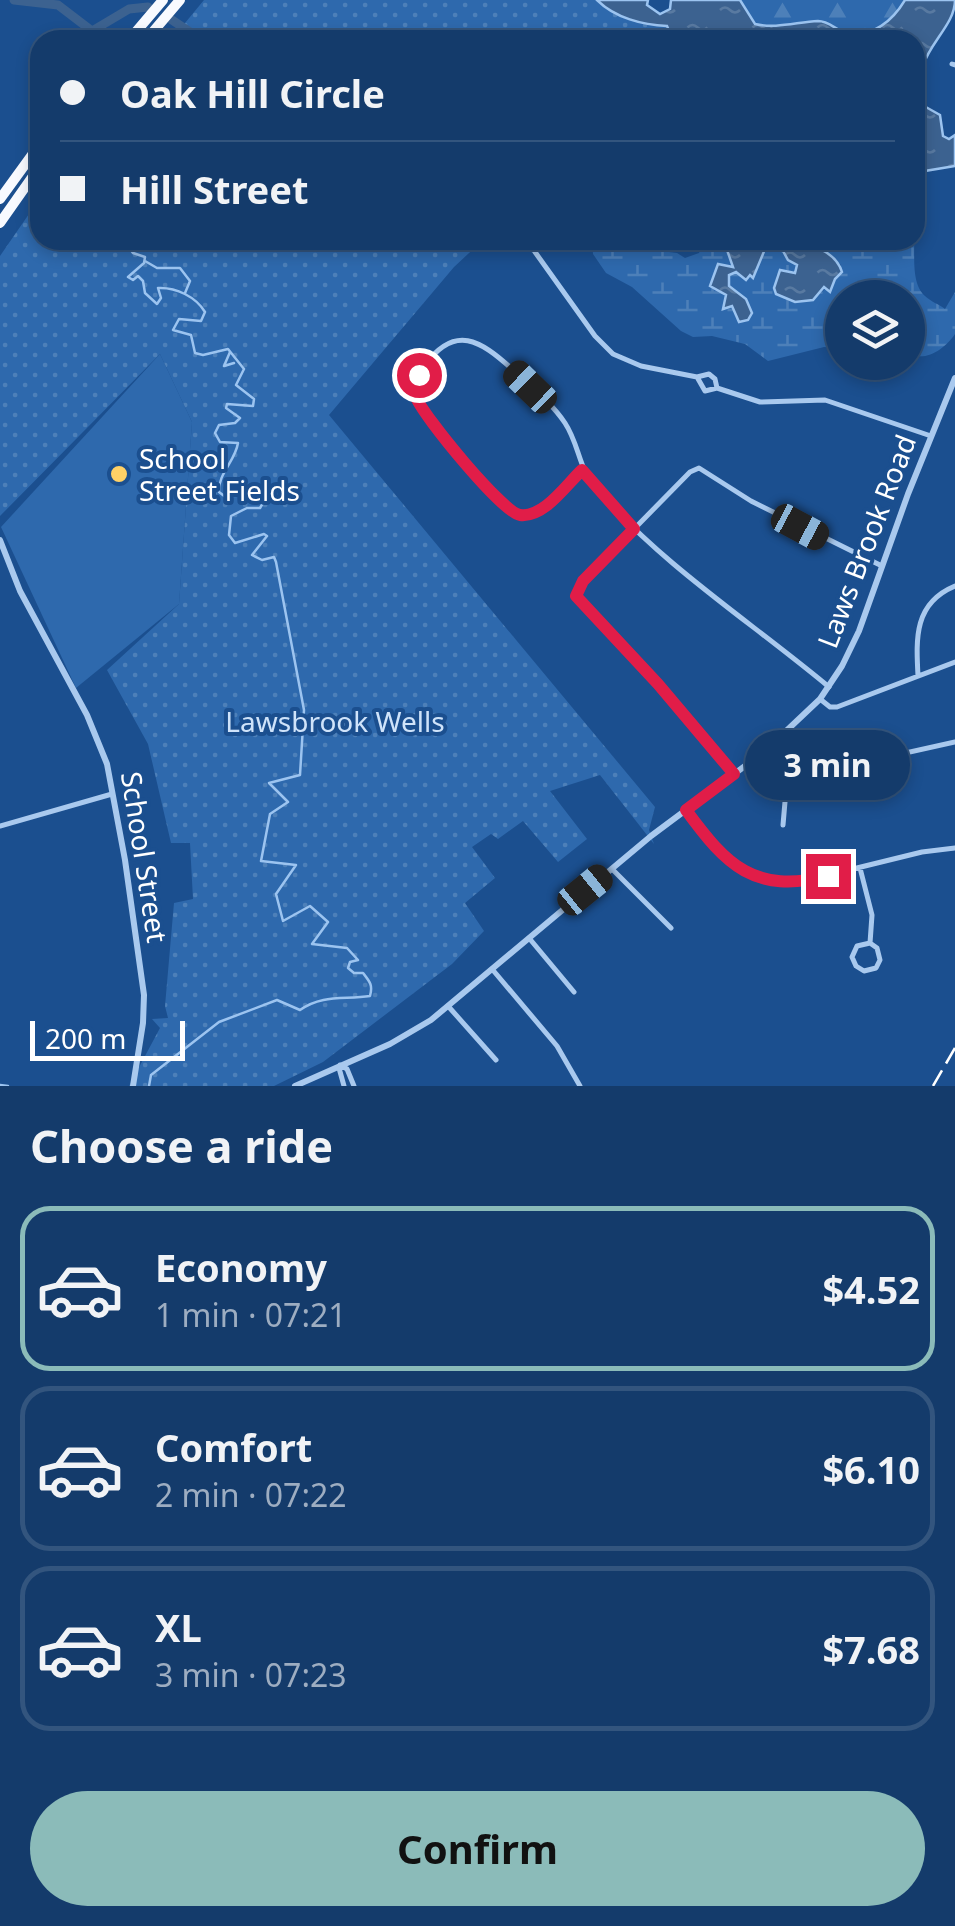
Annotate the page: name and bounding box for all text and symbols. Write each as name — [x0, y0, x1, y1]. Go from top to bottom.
text: Oak Hill Circle — [120, 67, 385, 119]
text: Hill Street — [120, 163, 308, 215]
map controls — [825, 280, 925, 380]
button: layers — [825, 280, 925, 380]
route start — [397, 353, 442, 398]
car — [498, 355, 562, 419]
street label: Laws Brook Road — [808, 429, 924, 653]
place label: School Street Fields — [139, 439, 300, 509]
marker: School Street Fields — [108, 463, 130, 485]
car — [766, 500, 834, 554]
park label: Lawsbrook Wells — [225, 702, 445, 740]
callout: 3 min — [746, 731, 910, 801]
text: 3 min — [783, 743, 872, 786]
street label: School Street — [113, 769, 177, 945]
route end — [806, 854, 851, 899]
car — [552, 859, 618, 921]
scale bar — [30, 1016, 185, 1060]
text: 200 m — [45, 1019, 127, 1057]
text: Choose a ride — [30, 1115, 333, 1176]
text: Economy — [155, 1241, 327, 1293]
icon: car — [35, 1244, 125, 1334]
text: $4.52 — [822, 1263, 920, 1315]
text: 1 min · 07:21 — [155, 1293, 347, 1336]
text: Comfort — [155, 1421, 312, 1473]
icon: car — [35, 1424, 125, 1514]
text: $6.10 — [822, 1443, 920, 1495]
text: 2 min · 07:22 — [155, 1473, 347, 1516]
text: XL — [155, 1601, 202, 1653]
icon: car — [35, 1604, 125, 1694]
text: $7.68 — [822, 1623, 920, 1675]
text: 3 min · 07:23 — [155, 1653, 347, 1696]
button: Confirm — [30, 1791, 925, 1906]

